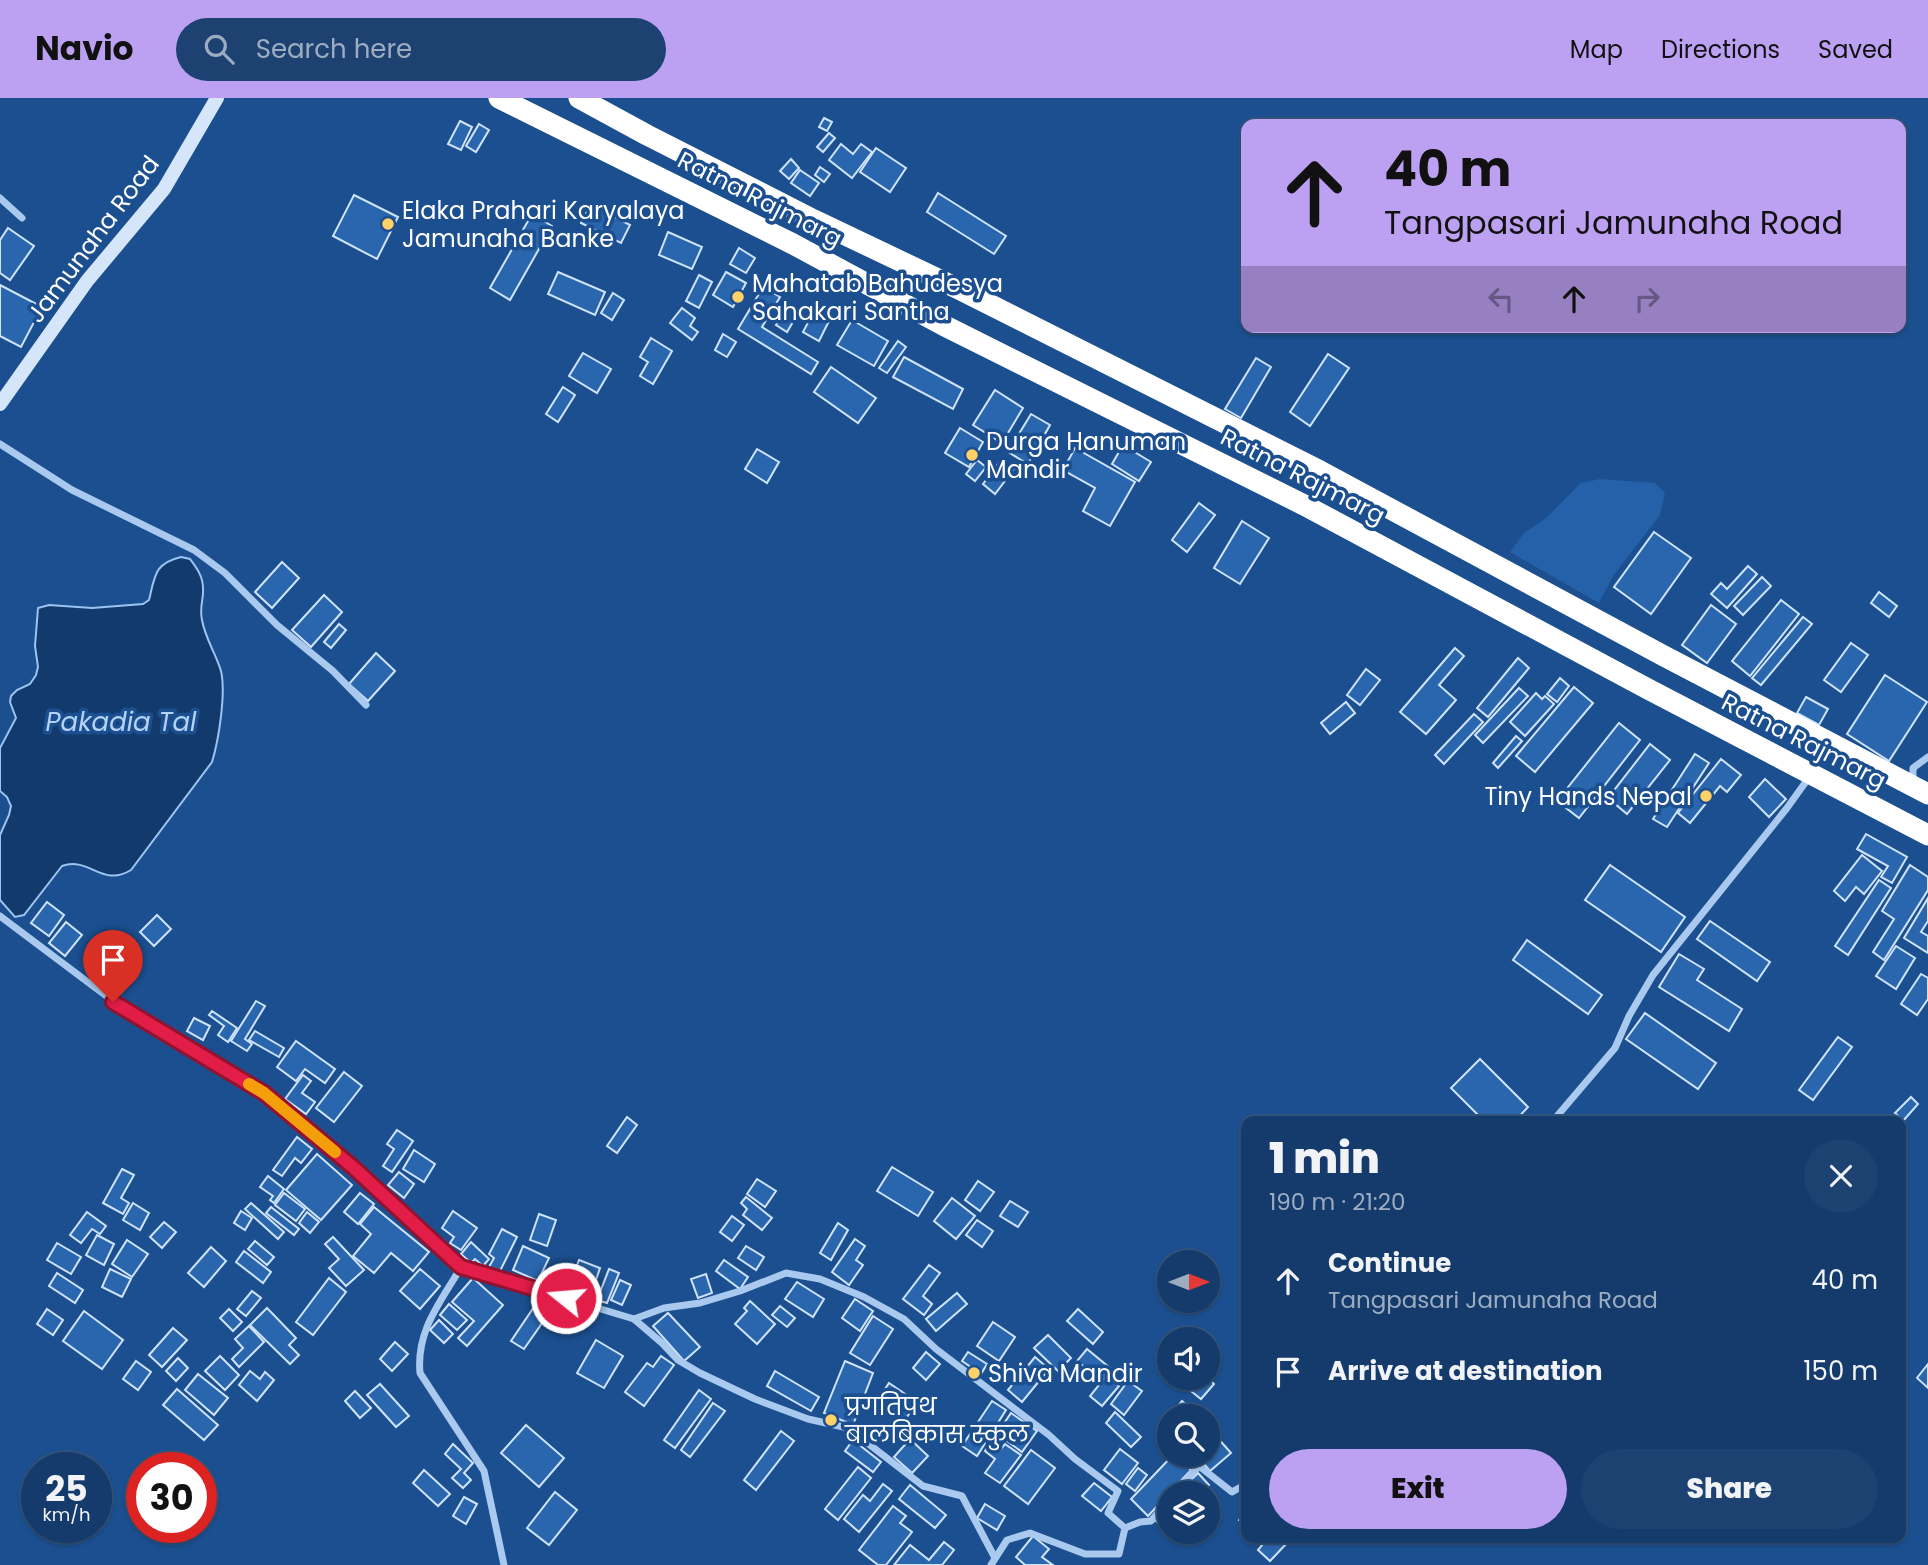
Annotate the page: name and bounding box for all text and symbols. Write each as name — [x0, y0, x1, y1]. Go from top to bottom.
search box — [176, 18, 666, 81]
text: Navio — [35, 25, 134, 72]
icon: search — [200, 30, 238, 68]
text: Search here — [256, 31, 412, 67]
text: Map — [1570, 33, 1623, 66]
text: Directions — [1661, 33, 1780, 66]
text: Saved — [1818, 33, 1893, 66]
text: 40 m — [1384, 135, 1511, 203]
street label: Ratna Rajmarg — [672, 143, 848, 255]
icon: ahead — [1269, 147, 1360, 238]
street label: Jamunaha Road — [19, 149, 167, 329]
place label: Elaka Prahari Karyalaya Jamunaha Banke — [402, 194, 685, 255]
text: Tangpasari Jamunaha Road — [1384, 200, 1843, 245]
marker: Elaka Prahari Karyalaya Jamunaha Banke — [380, 216, 396, 232]
place label: Mahatab Bahudesya Sahakari Santha — [752, 267, 1003, 328]
icon: left — [1482, 280, 1520, 318]
icon: ahead — [1555, 280, 1593, 318]
icon: right — [1628, 280, 1666, 318]
marker: Mahatab Bahudesya Sahakari Santha — [730, 289, 746, 305]
street label: Ratna Rajmarg — [1215, 420, 1391, 532]
place label: Durga Hanuman Mandir — [986, 425, 1186, 486]
marker: Durga Hanuman Mandir — [964, 447, 980, 463]
street label: Ratna Rajmarg — [1716, 685, 1892, 797]
water label: Pakadia Tal — [46, 704, 197, 740]
place label: Tiny Hands Nepal — [1484, 780, 1692, 813]
marker: Tiny Hands Nepal — [1698, 788, 1714, 804]
pin — [83, 930, 143, 1002]
icon: arrive — [94, 941, 132, 979]
text: 1 min — [1269, 1129, 1380, 1188]
button: close — [1804, 1139, 1878, 1213]
text: 190 m · 21:20 — [1269, 1186, 1405, 1218]
text: Continue — [1328, 1245, 1451, 1281]
north arrow — [1157, 1250, 1220, 1312]
map controls — [1157, 1250, 1220, 1544]
position arrow — [529, 1261, 603, 1335]
icon: ahead — [1269, 1262, 1307, 1300]
text: 40 m — [1812, 1262, 1878, 1298]
text: Tangpasari Jamunaha Road — [1328, 1284, 1658, 1316]
button: sound — [1157, 1327, 1220, 1390]
icon: arrive — [1269, 1353, 1307, 1391]
text: Arrive at destination — [1328, 1353, 1603, 1389]
text: 150 m — [1803, 1353, 1878, 1389]
place label: Shiva Mandir — [988, 1357, 1143, 1390]
marker: Shiva Mandir — [966, 1365, 982, 1381]
place label: प्रगतिपथ बालबिकास स्कुल — [844, 1390, 1030, 1451]
button: search — [1157, 1404, 1220, 1467]
marker: प्रगतिपथ बालबिकास स्कुल — [823, 1412, 839, 1428]
button: Exit — [1269, 1449, 1567, 1529]
button: Share — [1581, 1449, 1878, 1529]
speed limit sign: 30 — [126, 1452, 217, 1543]
text: 25 — [45, 1464, 88, 1513]
button: layers — [1157, 1481, 1220, 1544]
text: km/h — [43, 1502, 90, 1527]

